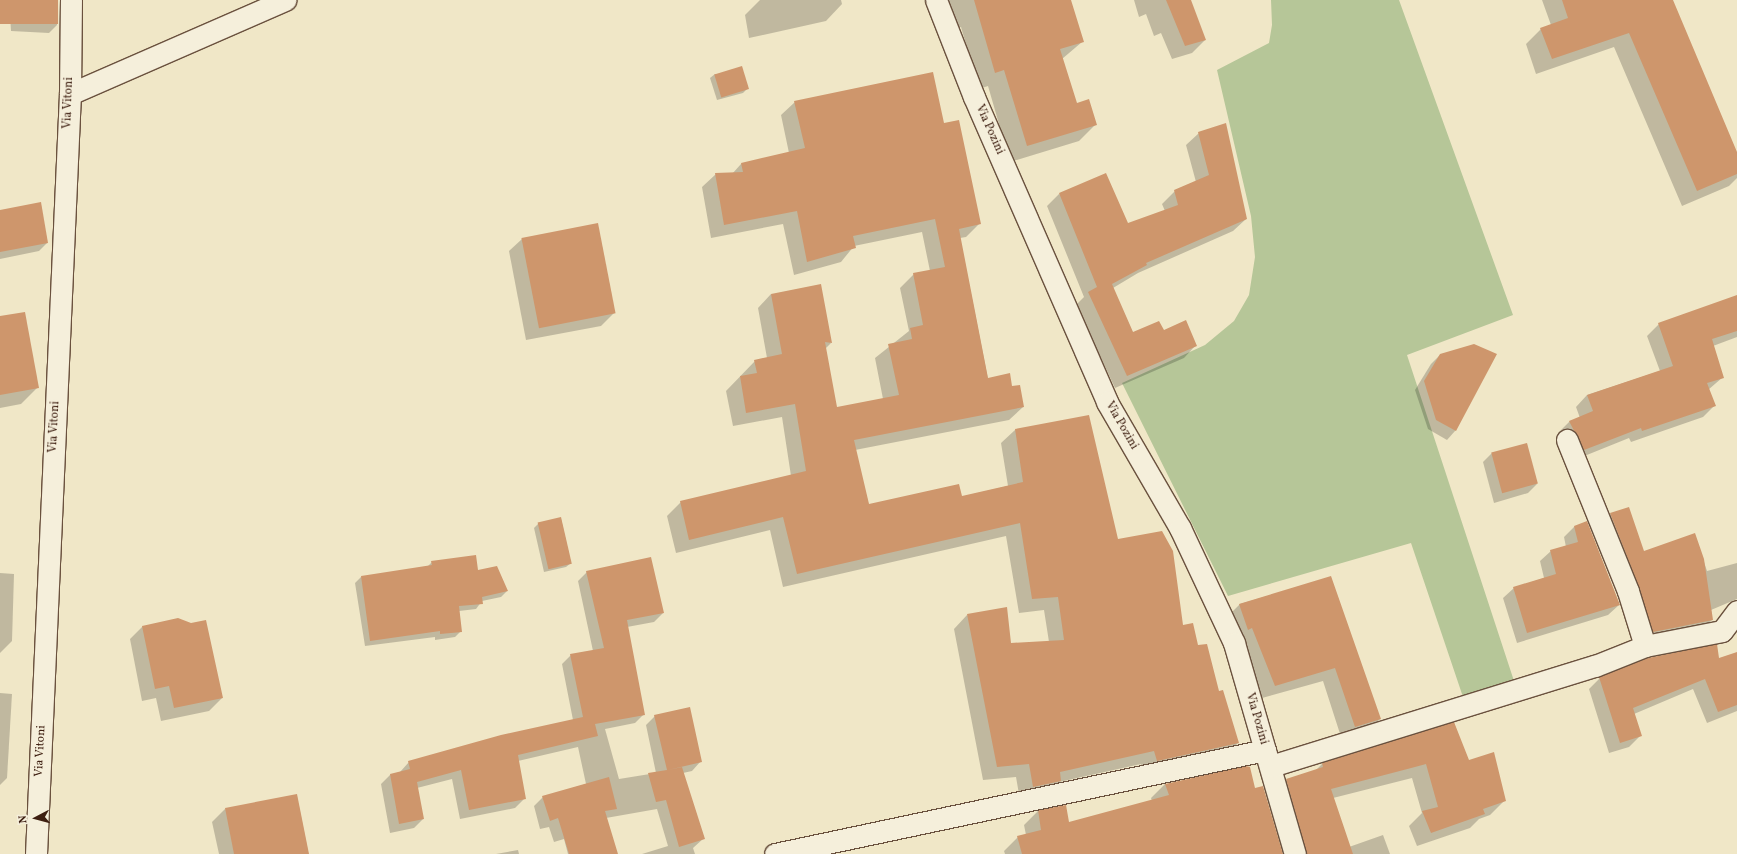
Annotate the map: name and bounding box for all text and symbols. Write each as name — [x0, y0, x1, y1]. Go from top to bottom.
street label: Via Vitoni — [61, 77, 77, 129]
street label: Via Pozini — [972, 103, 1006, 157]
street label: Via Pozini — [1101, 399, 1141, 453]
street label: Via Vitoni — [46, 401, 64, 453]
street label: Via Pozini — [1242, 691, 1270, 747]
street label: Via Vitoni — [32, 725, 50, 777]
north arrow — [16, 798, 56, 838]
text: N — [16, 815, 31, 824]

